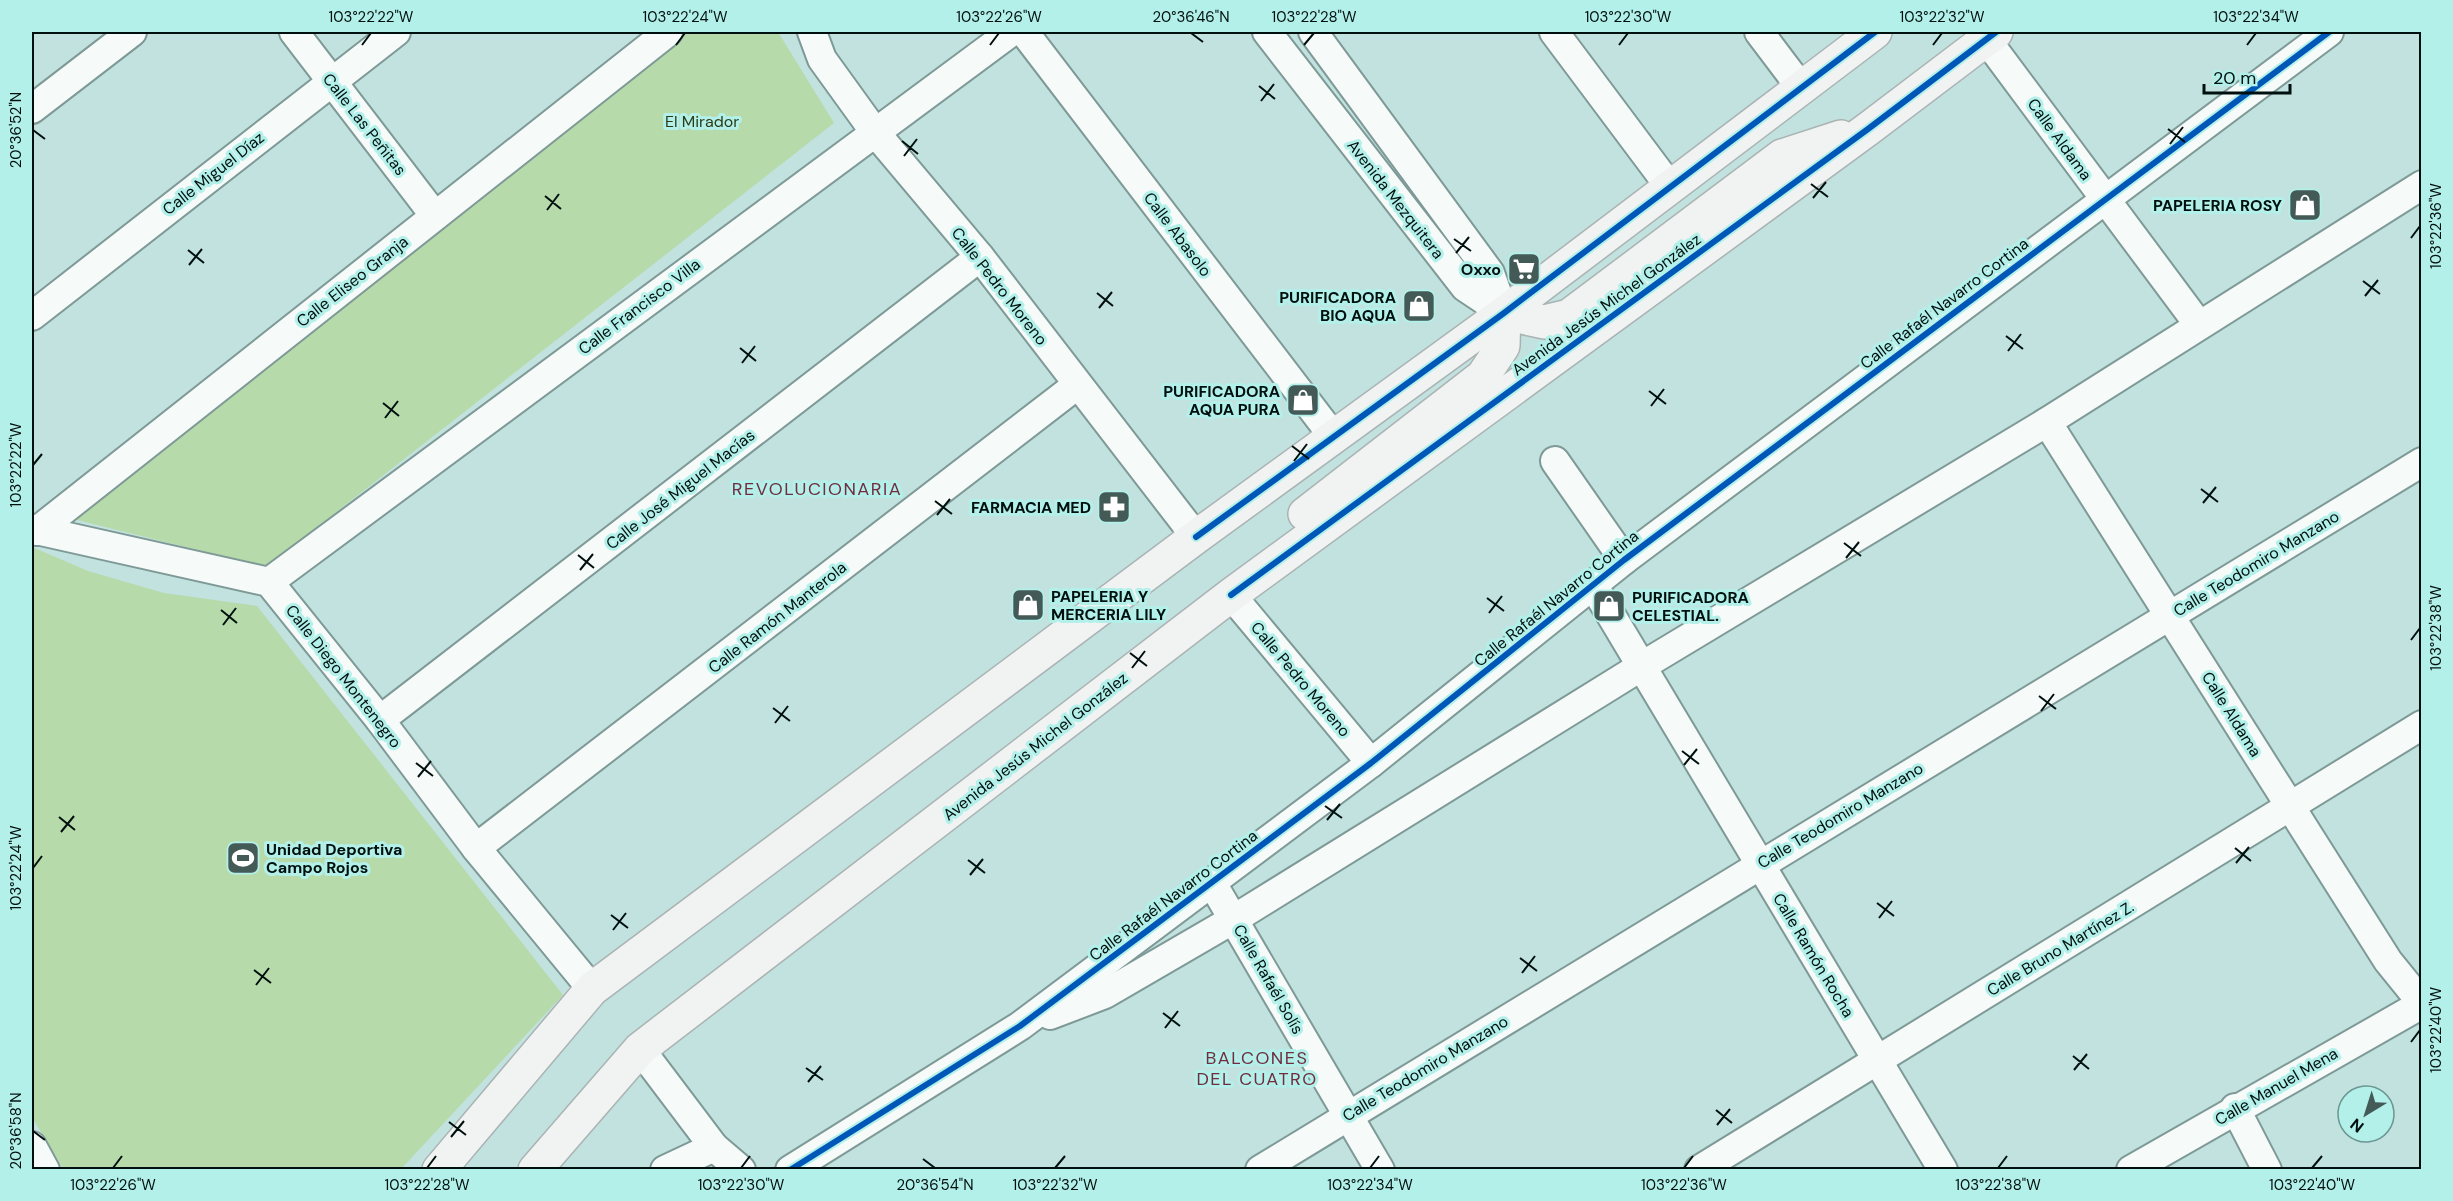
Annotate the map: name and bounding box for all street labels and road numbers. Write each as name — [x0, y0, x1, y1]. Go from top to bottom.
street label: Calle Las Peñitas — [318, 69, 411, 180]
street label: Calle Aldama — [2023, 94, 2096, 185]
street label: Calle Miguel Díaz — [158, 127, 268, 220]
street label: Avenida Mezquitera — [1343, 135, 1449, 263]
street label: Calle Abasolo — [1139, 188, 1216, 281]
street label: Calle Pedro Moreno — [947, 223, 1052, 350]
street label: Avenida Jesús Michel González — [1508, 229, 1705, 380]
street label: Calle Eliseo Granja — [292, 231, 413, 332]
street label: Calle Rafaél Navarro Cortina — [1856, 233, 2033, 374]
street label: Calle Francisco Villa — [574, 254, 704, 359]
street label: Calle José Miguel Macías — [602, 425, 759, 554]
street label: Calle Teodomiro Manzano — [2170, 506, 2343, 621]
street label: Calle Rafaél Navarro Cortina — [1470, 525, 1643, 671]
street label: Calle Ramón Manterola — [704, 557, 851, 678]
street label: Calle Diego Montenegro — [281, 600, 406, 752]
street label: Calle Pedro Moreno — [1246, 617, 1355, 741]
street label: Avenida Jesús Michel González — [939, 668, 1132, 825]
street label: Calle Aldama — [2197, 668, 2266, 761]
street label: Calle Teodomiro Manzano — [1754, 758, 1927, 873]
street label: Calle Rafaél Navarro Cortina — [1085, 825, 1262, 966]
street label: Calle Ramón Rocha — [1768, 889, 1859, 1021]
street label: Calle Bruno Martínez Z. — [1983, 896, 2138, 1001]
street label: Calle Rafaél Solís — [1229, 921, 1308, 1038]
street label: Calle Teodomiro Manzano — [1339, 1011, 1512, 1126]
street label: Calle Manuel Mena — [2211, 1043, 2341, 1130]

